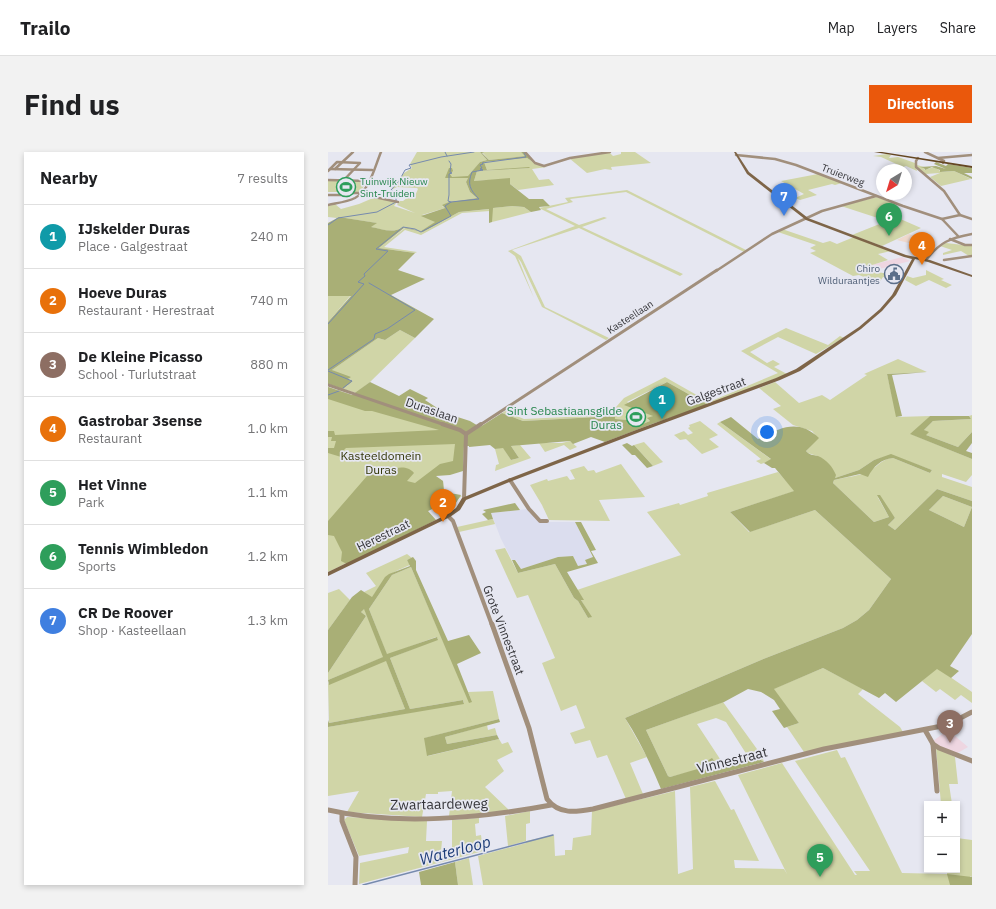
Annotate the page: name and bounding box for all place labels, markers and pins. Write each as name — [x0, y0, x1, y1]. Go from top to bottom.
place label: Tuinwijk Nieuw Sint-Truiden — [360, 175, 428, 200]
sports icon: Tuinwijk Nieuw Sint-Truiden — [335, 176, 357, 198]
pin: 7 — [771, 183, 797, 216]
pin: 6 — [876, 203, 902, 236]
pin: 4 — [909, 232, 935, 265]
place label: Chiro Wilduraantjes — [818, 262, 880, 287]
public building icon: Chiro Wilduraantjes — [883, 263, 905, 285]
pin: 1 — [649, 386, 675, 419]
place label: Sint Sebastiaansgilde Duras — [507, 403, 622, 432]
sports icon: Sint Sebastiaansgilde Duras — [625, 406, 647, 428]
pin: 2 — [430, 489, 456, 522]
pin: 3 — [937, 710, 963, 743]
pin: 5 — [807, 844, 833, 877]

